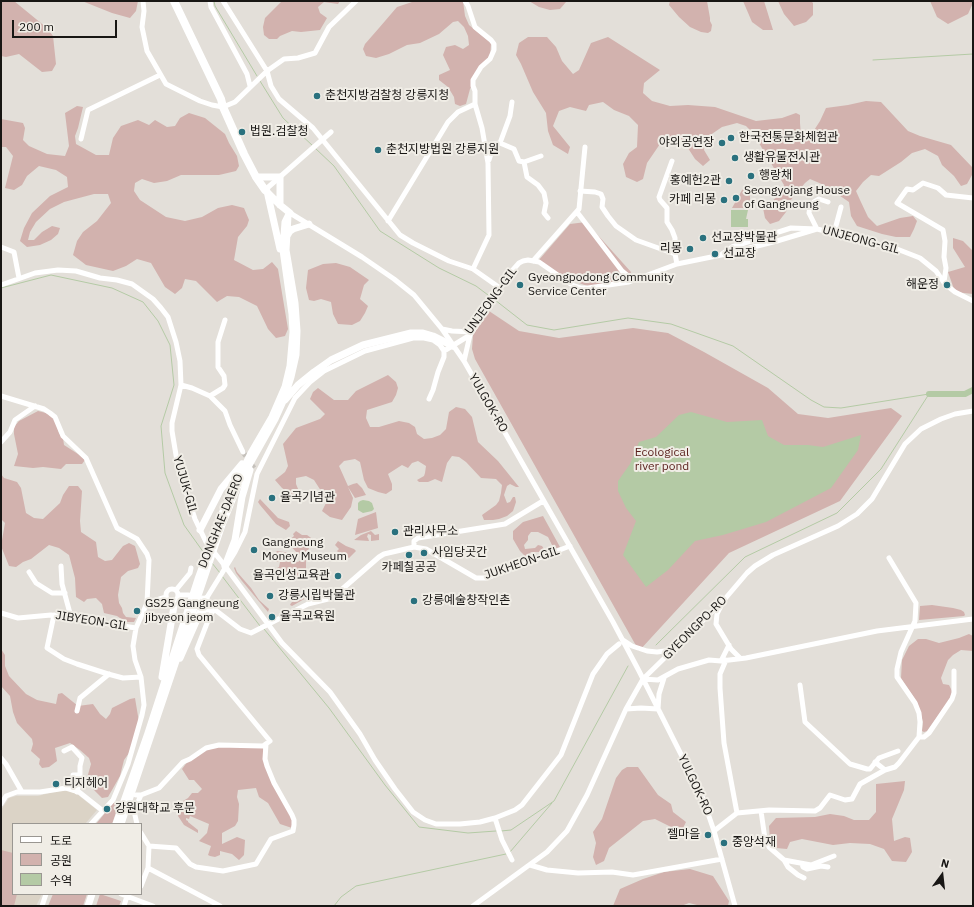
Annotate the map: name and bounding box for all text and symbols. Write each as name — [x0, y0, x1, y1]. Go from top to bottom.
scale bar — [14, 12, 119, 38]
text: 200 m — [19, 19, 54, 34]
place label: 춘천지방검찰청 강릉지청 — [325, 89, 449, 103]
marker: 춘천지방검찰청 강릉지청 — [312, 91, 322, 101]
place label: 법원.검찰청 — [250, 125, 308, 139]
marker: 법원.검찰청 — [237, 127, 247, 137]
place label: 한국전통문화체험관 — [739, 131, 838, 145]
marker: 한국전통문화체험관 — [726, 133, 736, 143]
place label: 야외공연장 — [659, 136, 714, 150]
marker: 야외공연장 — [717, 138, 727, 148]
place label: 춘천지방법원 강릉지원 — [386, 143, 499, 157]
marker: 춘천지방법원 강릉지원 — [373, 145, 383, 155]
place label: 생활유물전시관 — [743, 151, 820, 165]
marker: 생활유물전시관 — [730, 153, 740, 163]
place label: 행랑채 — [759, 169, 792, 183]
marker: 행랑채 — [746, 171, 756, 181]
place label: 홍예헌2관 — [670, 174, 721, 188]
marker: 홍예헌2관 — [724, 176, 734, 186]
place label: Seongyojang House of Gangneung — [744, 184, 850, 212]
place label: 카페 리몽 — [669, 193, 716, 207]
marker: Seongyojang House of Gangneung — [731, 193, 741, 203]
marker: 카페 리몽 — [719, 195, 729, 205]
street label: UNJEONG-GIL — [821, 223, 901, 257]
place label: 선교장박물관 — [711, 231, 777, 245]
marker: 선교장박물관 — [698, 233, 708, 243]
place label: 리몽 — [660, 242, 682, 256]
marker: 리몽 — [685, 244, 695, 254]
place label: 선교장 — [723, 247, 756, 261]
marker: 선교장 — [710, 249, 720, 259]
street label: UNJEONG-GIL — [462, 265, 520, 337]
place label: Gyeongpodong Community Service Center — [528, 271, 674, 299]
place label: 해운정 — [906, 278, 939, 292]
marker: Gyeongpodong Community Service Center — [515, 280, 525, 290]
marker: 해운정 — [942, 280, 952, 290]
street label: YULGOK-RO — [465, 371, 511, 435]
park label: Ecological river pond — [635, 446, 689, 474]
street label: YUJUK-GIL — [170, 454, 200, 516]
street label: DONGHAE-DAERO — [196, 472, 246, 570]
place label: 율곡기념관 — [280, 491, 335, 505]
marker: 율곡기념관 — [267, 493, 277, 503]
place label: 관리사무소 — [403, 525, 458, 539]
marker: 관리사무소 — [390, 527, 400, 537]
place label: Gangneung Money Museum — [262, 536, 347, 564]
street label: JUKHEON-GIL — [483, 543, 561, 583]
marker: Gangneung Money Museum — [249, 545, 259, 555]
place label: 사임당곳간 — [432, 546, 487, 560]
marker: 사임당곳간 — [419, 548, 429, 558]
marker: 카페칠공공 — [404, 550, 414, 560]
place label: 카페칠공공 — [381, 561, 437, 575]
place label: 율곡인성교육관 — [253, 569, 330, 583]
marker: 율곡인성교육관 — [333, 571, 343, 581]
place label: 강릉시립박물관 — [278, 589, 355, 603]
marker: 강릉시립박물관 — [265, 591, 275, 601]
street label: GYEONGPO-RO — [660, 593, 730, 663]
place label: 강릉예술창작인촌 — [422, 594, 510, 608]
marker: 강릉예술창작인촌 — [409, 596, 419, 606]
place label: GS25 Gangneung jibyeon jeom — [145, 597, 239, 625]
marker: GS25 Gangneung jibyeon jeom — [132, 606, 142, 616]
street label: JIBYEON-GIL — [55, 608, 129, 634]
place label: 율곡교육원 — [280, 610, 335, 624]
marker: 율곡교육원 — [267, 612, 277, 622]
street label: YULGOK-RO — [675, 752, 715, 818]
place label: 티지헤어 — [64, 777, 108, 791]
marker: 티지헤어 — [51, 779, 61, 789]
place label: 강원대학교 후문 — [115, 802, 195, 816]
marker: 강원대학교 후문 — [102, 804, 112, 814]
legend — [12, 823, 142, 895]
place label: 젤마을 — [667, 828, 700, 842]
marker: 젤마을 — [703, 830, 713, 840]
text: 도로 — [50, 833, 72, 848]
place label: 중앙석재 — [732, 836, 776, 850]
marker: 중앙석재 — [719, 838, 729, 848]
text: 공원 — [50, 853, 72, 868]
north arrow — [922, 855, 962, 895]
text: N — [939, 856, 951, 871]
text: 수역 — [50, 873, 72, 888]

